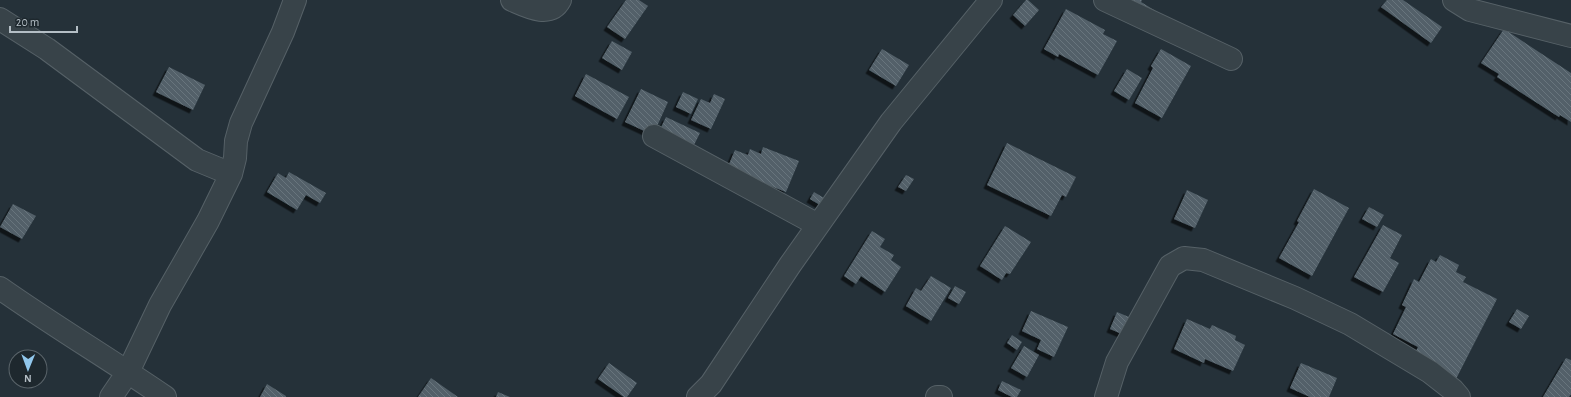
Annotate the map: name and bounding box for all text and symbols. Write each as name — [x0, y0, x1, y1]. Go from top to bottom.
scale bar — [10, 8, 77, 34]
text: 20 m — [16, 16, 39, 28]
north arrow — [8, 349, 48, 389]
text: N — [24, 373, 32, 384]

